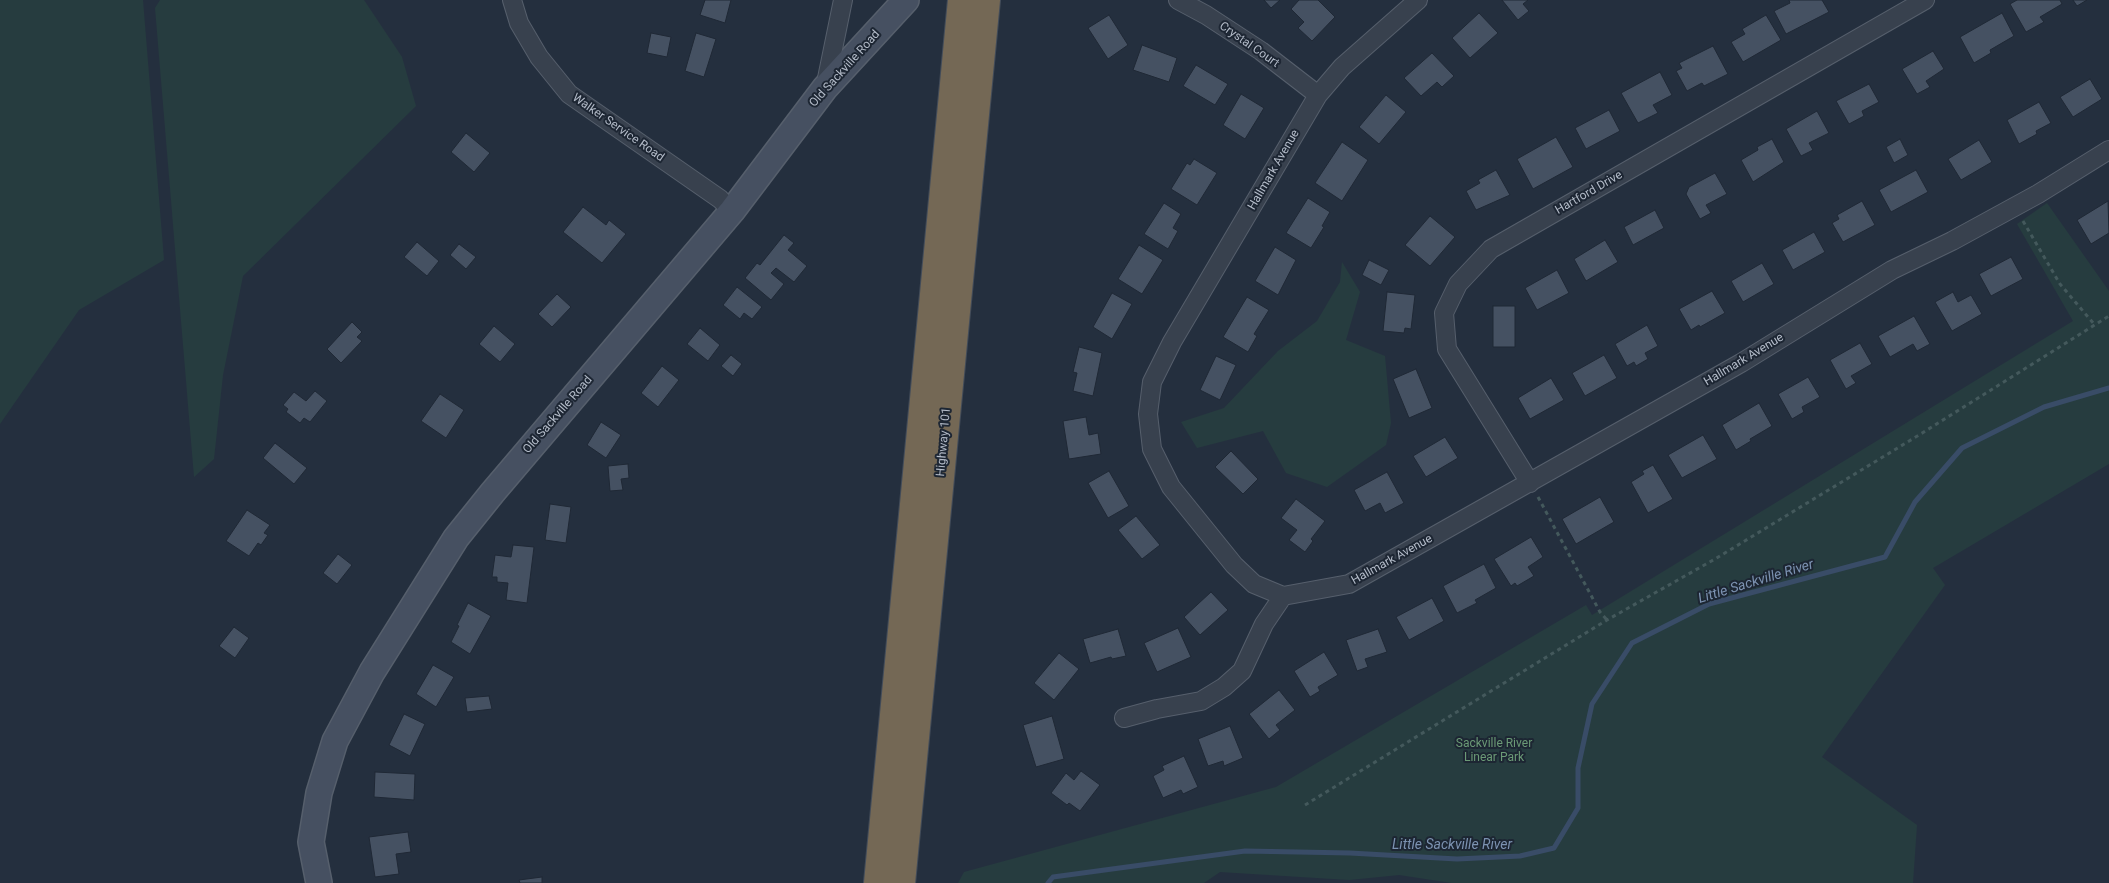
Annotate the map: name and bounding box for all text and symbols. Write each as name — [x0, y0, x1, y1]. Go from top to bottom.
street label: Crystal Court — [1216, 19, 1282, 71]
street label: Old Sackville Road — [807, 28, 883, 110]
street label: Walker Service Road — [569, 91, 667, 165]
street label: Hallmark Avenue — [1245, 127, 1303, 213]
street label: Hartford Drive — [1553, 168, 1625, 218]
street label: Hallmark Avenue — [1702, 331, 1786, 389]
street label: Old Sackville Road — [520, 373, 596, 457]
street label: Highway 101 — [934, 407, 954, 477]
street label: Hallmark Avenue — [1349, 532, 1435, 588]
water label: Little Sackville River — [1696, 556, 1816, 608]
park label: Sackville River Linear Park — [1456, 737, 1532, 765]
water label: Little Sackville River — [1392, 837, 1512, 853]

